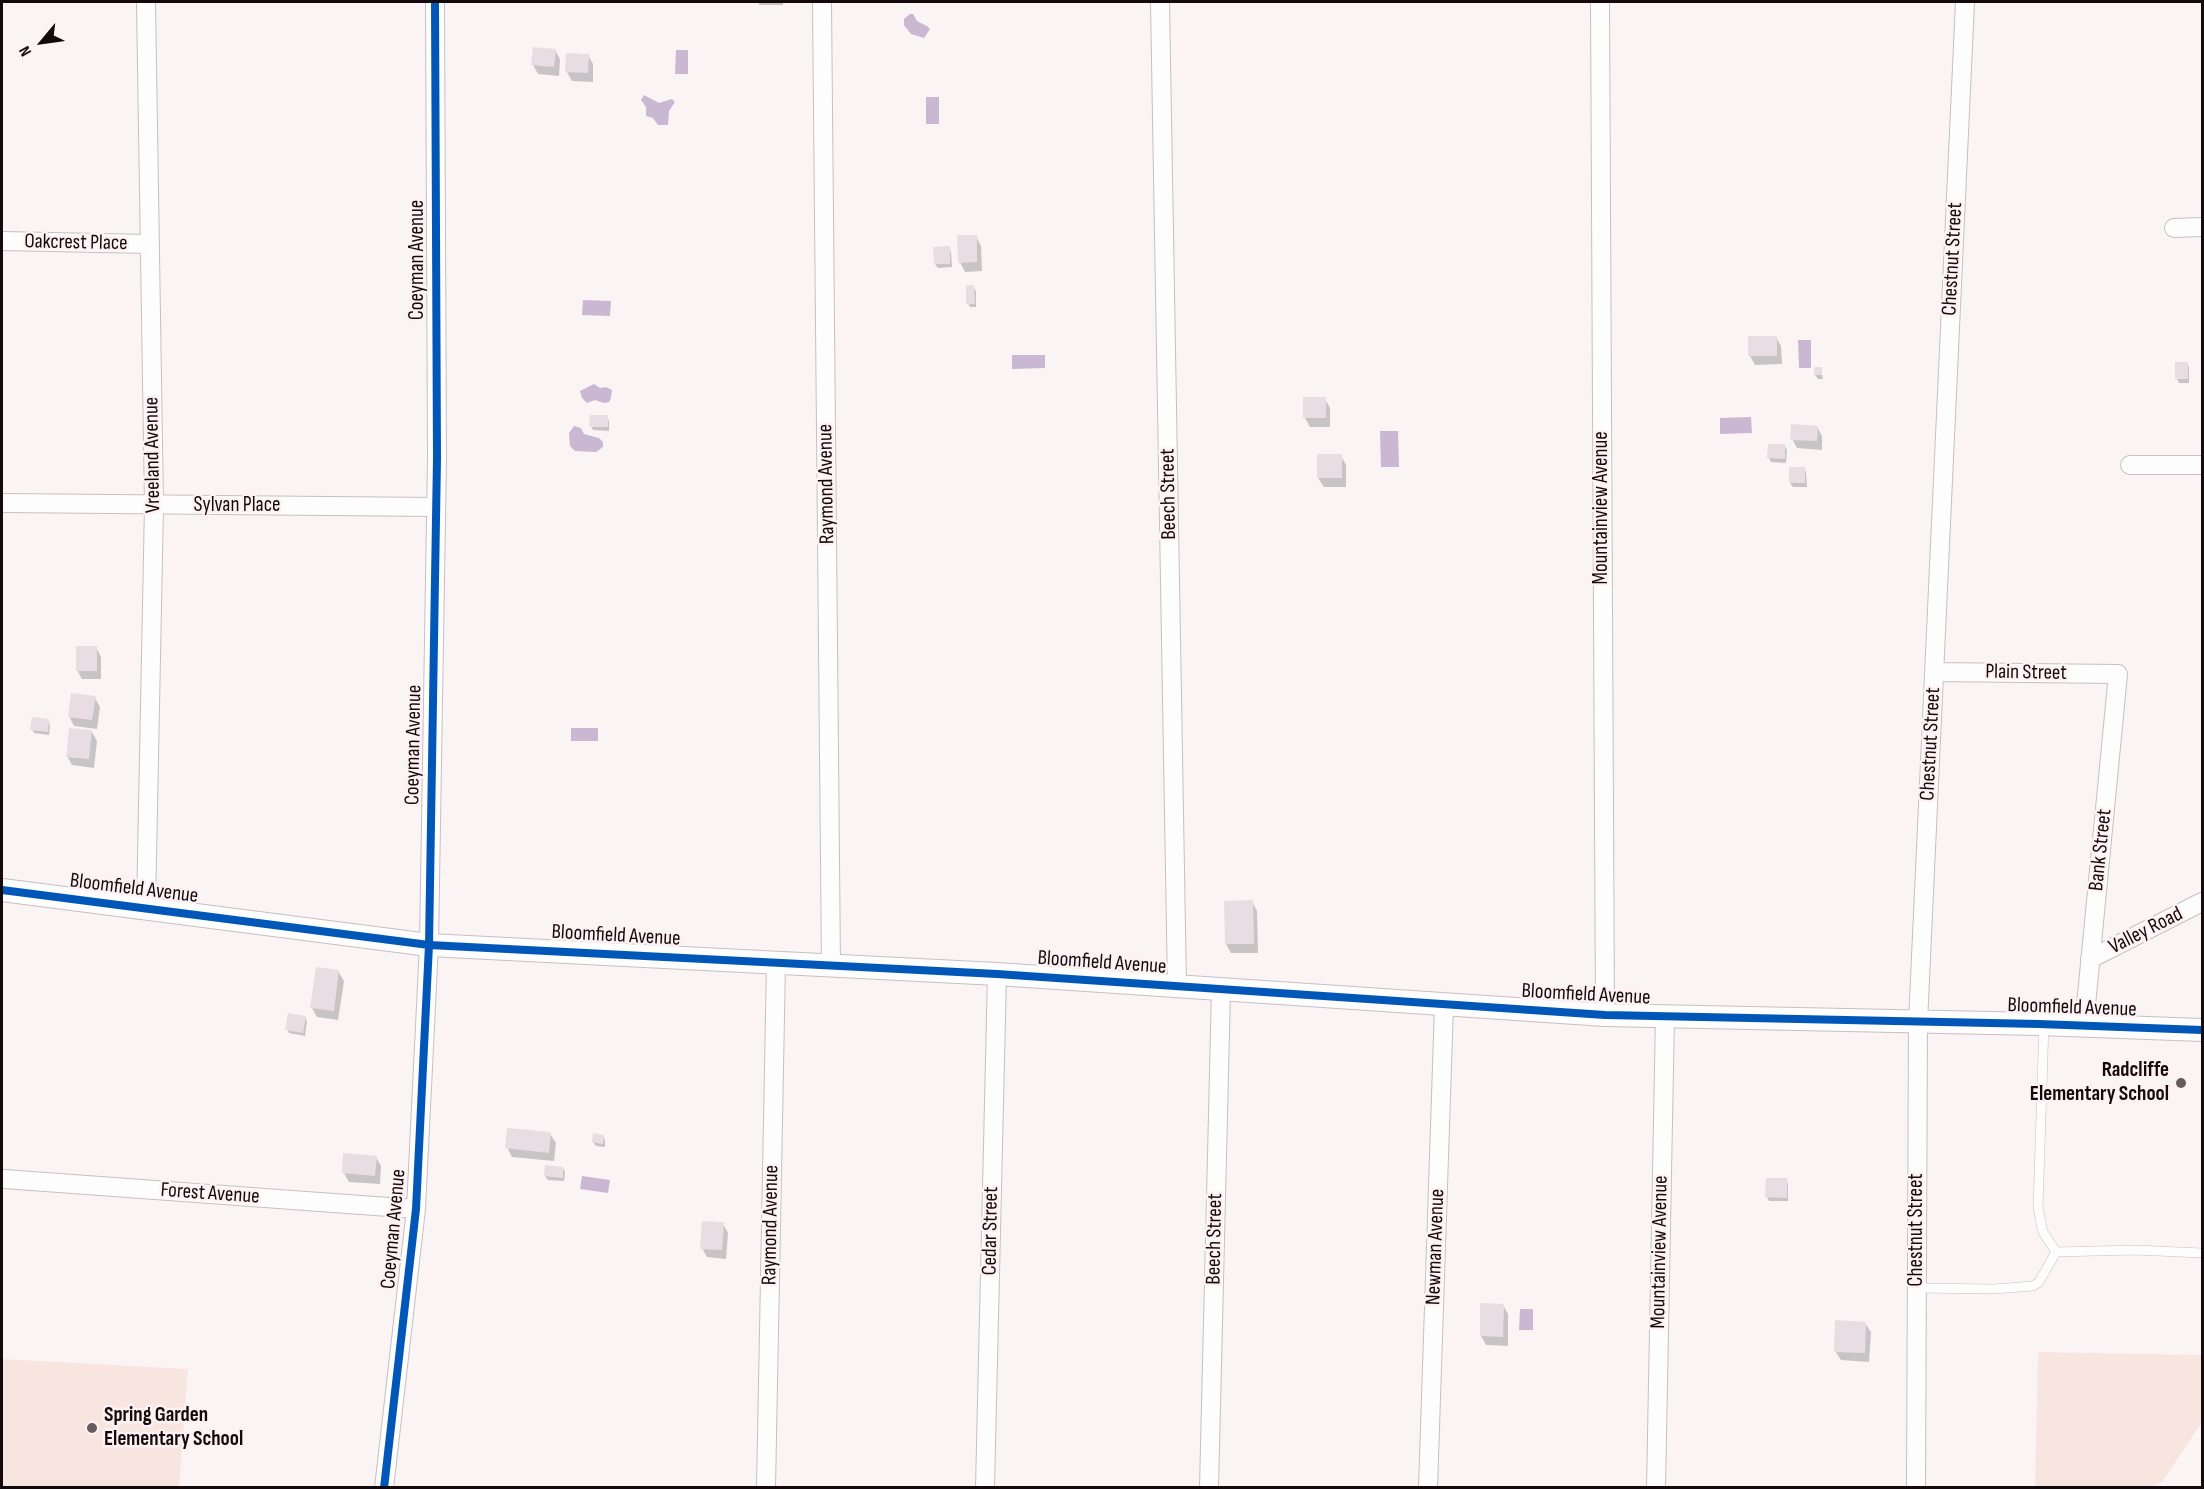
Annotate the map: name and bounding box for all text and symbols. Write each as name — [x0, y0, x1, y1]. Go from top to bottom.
north arrow — [12, 12, 72, 72]
text: N — [15, 43, 36, 59]
street label: Coeyman Avenue — [405, 200, 431, 320]
street label: Chestnut Street — [1937, 202, 1969, 316]
street label: Oakcrest Place — [24, 230, 128, 256]
street label: Vreeland Avenue — [139, 397, 167, 513]
street label: Raymond Avenue — [813, 424, 841, 544]
street label: Mountainview Avenue — [1589, 431, 1615, 585]
street label: Beech Street — [1156, 448, 1182, 540]
street label: Sylvan Place — [194, 493, 280, 519]
street label: Plain Street — [1985, 660, 2067, 686]
street label: Coeyman Avenue — [400, 685, 428, 805]
street label: Chestnut Street — [1915, 687, 1947, 801]
street label: Bank Street — [2084, 808, 2118, 892]
street label: Bloomfield Avenue — [68, 869, 200, 909]
street label: Valley Road — [2105, 902, 2187, 960]
street label: Bloomfield Avenue — [551, 920, 681, 952]
street label: Bloomfield Avenue — [1037, 946, 1167, 980]
street label: Bloomfield Avenue — [1521, 979, 1651, 1011]
street label: Bloomfield Avenue — [2007, 993, 2137, 1023]
place label: Radcliffe Elementary School — [2030, 1058, 2169, 1108]
marker: Radcliffe Elementary School — [2174, 1076, 2188, 1090]
street label: Raymond Avenue — [757, 1165, 785, 1285]
street label: Coeyman Avenue — [376, 1168, 412, 1290]
street label: Chestnut Street — [1904, 1173, 1930, 1287]
street label: Mountainview Avenue — [1646, 1175, 1674, 1329]
street label: Forest Avenue — [160, 1178, 260, 1210]
street label: Cedar Street — [978, 1186, 1004, 1276]
street label: Newman Avenue — [1421, 1189, 1451, 1305]
street label: Beech Street — [1202, 1193, 1228, 1285]
place label: Spring Garden Elementary School — [104, 1403, 243, 1453]
marker: Spring Garden Elementary School — [85, 1421, 99, 1435]

